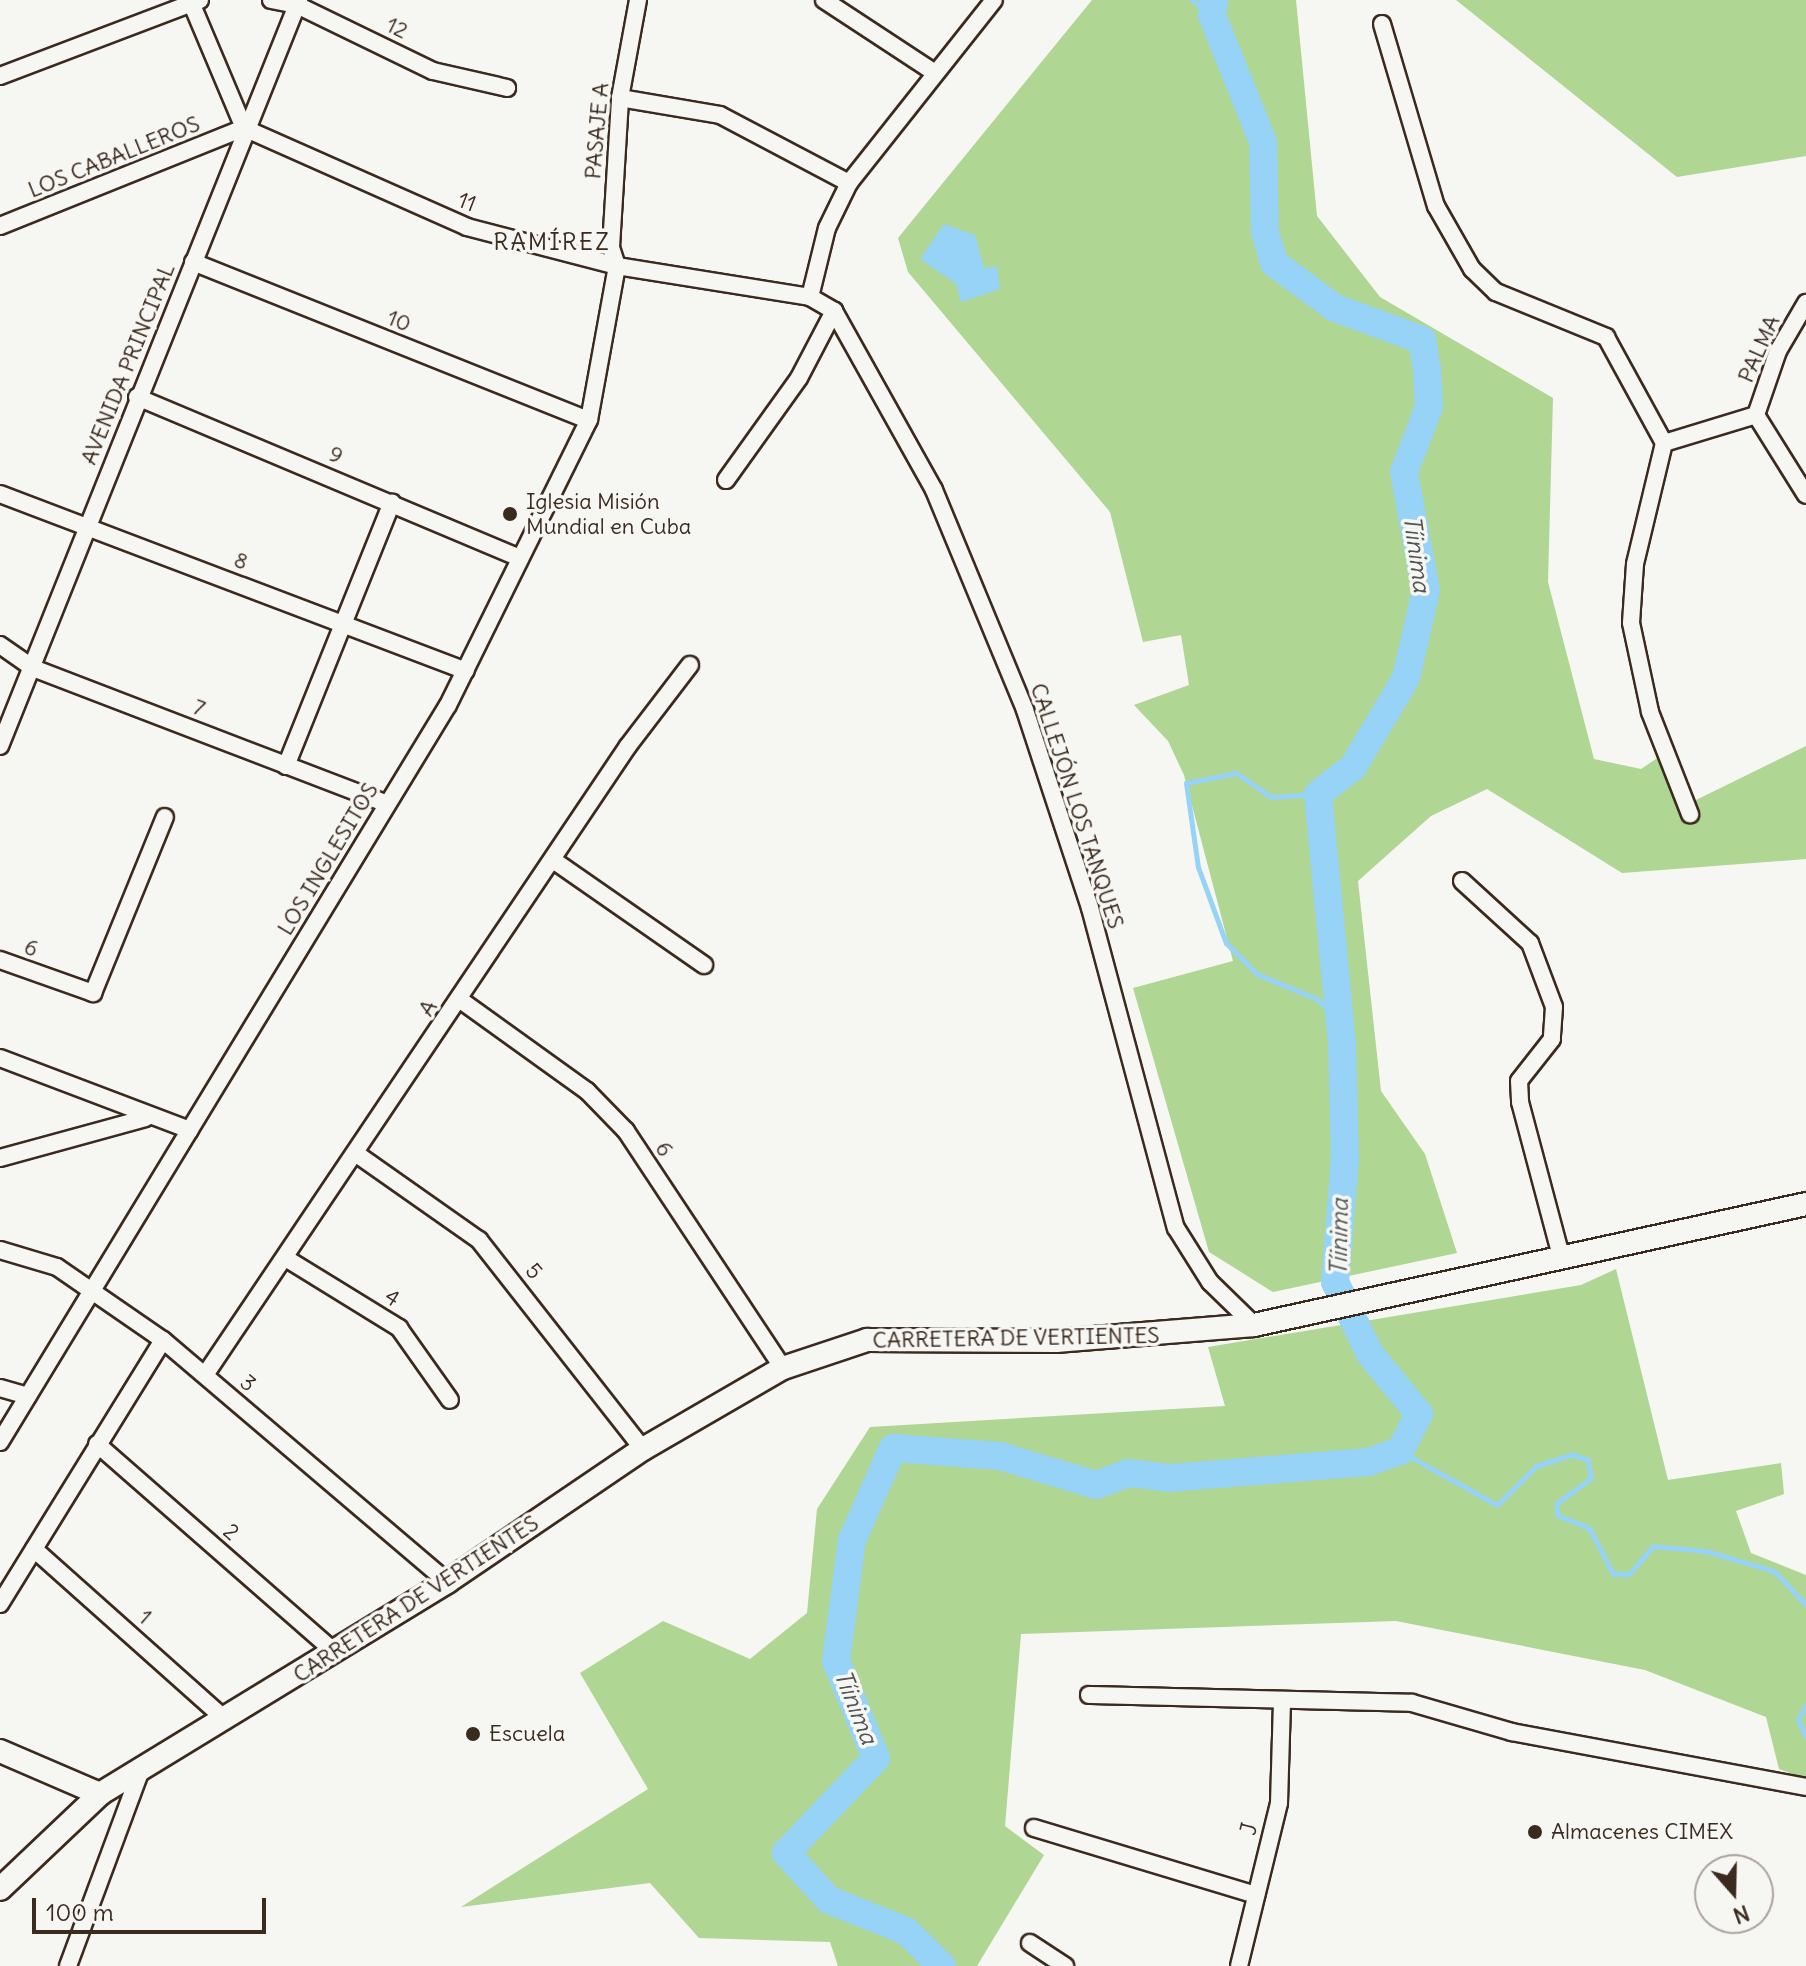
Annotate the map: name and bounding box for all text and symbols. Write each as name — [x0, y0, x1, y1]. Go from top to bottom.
street label: 12 — [382, 12, 412, 44]
street label: PASAJE A — [580, 82, 614, 180]
street label: LOS CABALLEROS — [24, 111, 204, 203]
street label: 11 — [454, 187, 480, 217]
district label: RAMÍREZ — [493, 228, 611, 256]
street label: AVENIDA PRINCIPAL — [76, 260, 180, 468]
street label: 10 — [383, 304, 415, 338]
street label: PALMA — [1733, 311, 1785, 387]
street label: 9 — [325, 440, 347, 470]
place label: Iglesia Misión Mundial en Cuba — [526, 488, 691, 540]
marker: Iglesia Misión Mundial en Cuba — [501, 505, 519, 523]
water label: Tíinima — [1397, 514, 1437, 594]
street label: 8 — [230, 546, 252, 576]
street label: CALLEJÓN LOS TANQUES — [1025, 680, 1129, 932]
street label: 7 — [189, 694, 209, 722]
street label: LOS INGLESITOS — [272, 778, 384, 940]
street label: 6 — [21, 933, 41, 963]
street label: A — [413, 995, 443, 1021]
street label: 6 — [649, 1136, 679, 1162]
water label: Tíinima — [1324, 1198, 1354, 1276]
street label: 5 — [520, 1258, 548, 1284]
street label: 4 — [380, 1283, 404, 1313]
street label: CARRETERA DE VERTIENTES — [872, 1322, 1160, 1354]
street label: 3 — [235, 1369, 261, 1397]
street label: CARRETERA DE VERTIENTES — [288, 1510, 544, 1688]
street label: 2 — [218, 1518, 244, 1546]
street label: 1 — [133, 1604, 157, 1630]
water label: Tíinima — [828, 1666, 884, 1748]
place label: Escuela — [489, 1721, 565, 1747]
marker: Escuela — [464, 1725, 482, 1743]
place label: Almacenes CIMEX — [1551, 1819, 1733, 1845]
street label: J — [1235, 1820, 1263, 1838]
marker: Almacenes CIMEX — [1526, 1823, 1544, 1841]
north arrow — [1694, 1854, 1774, 1934]
scale bar — [36, 1882, 270, 1932]
text: 100 m — [46, 1897, 114, 1927]
text: N — [1730, 1899, 1753, 1930]

